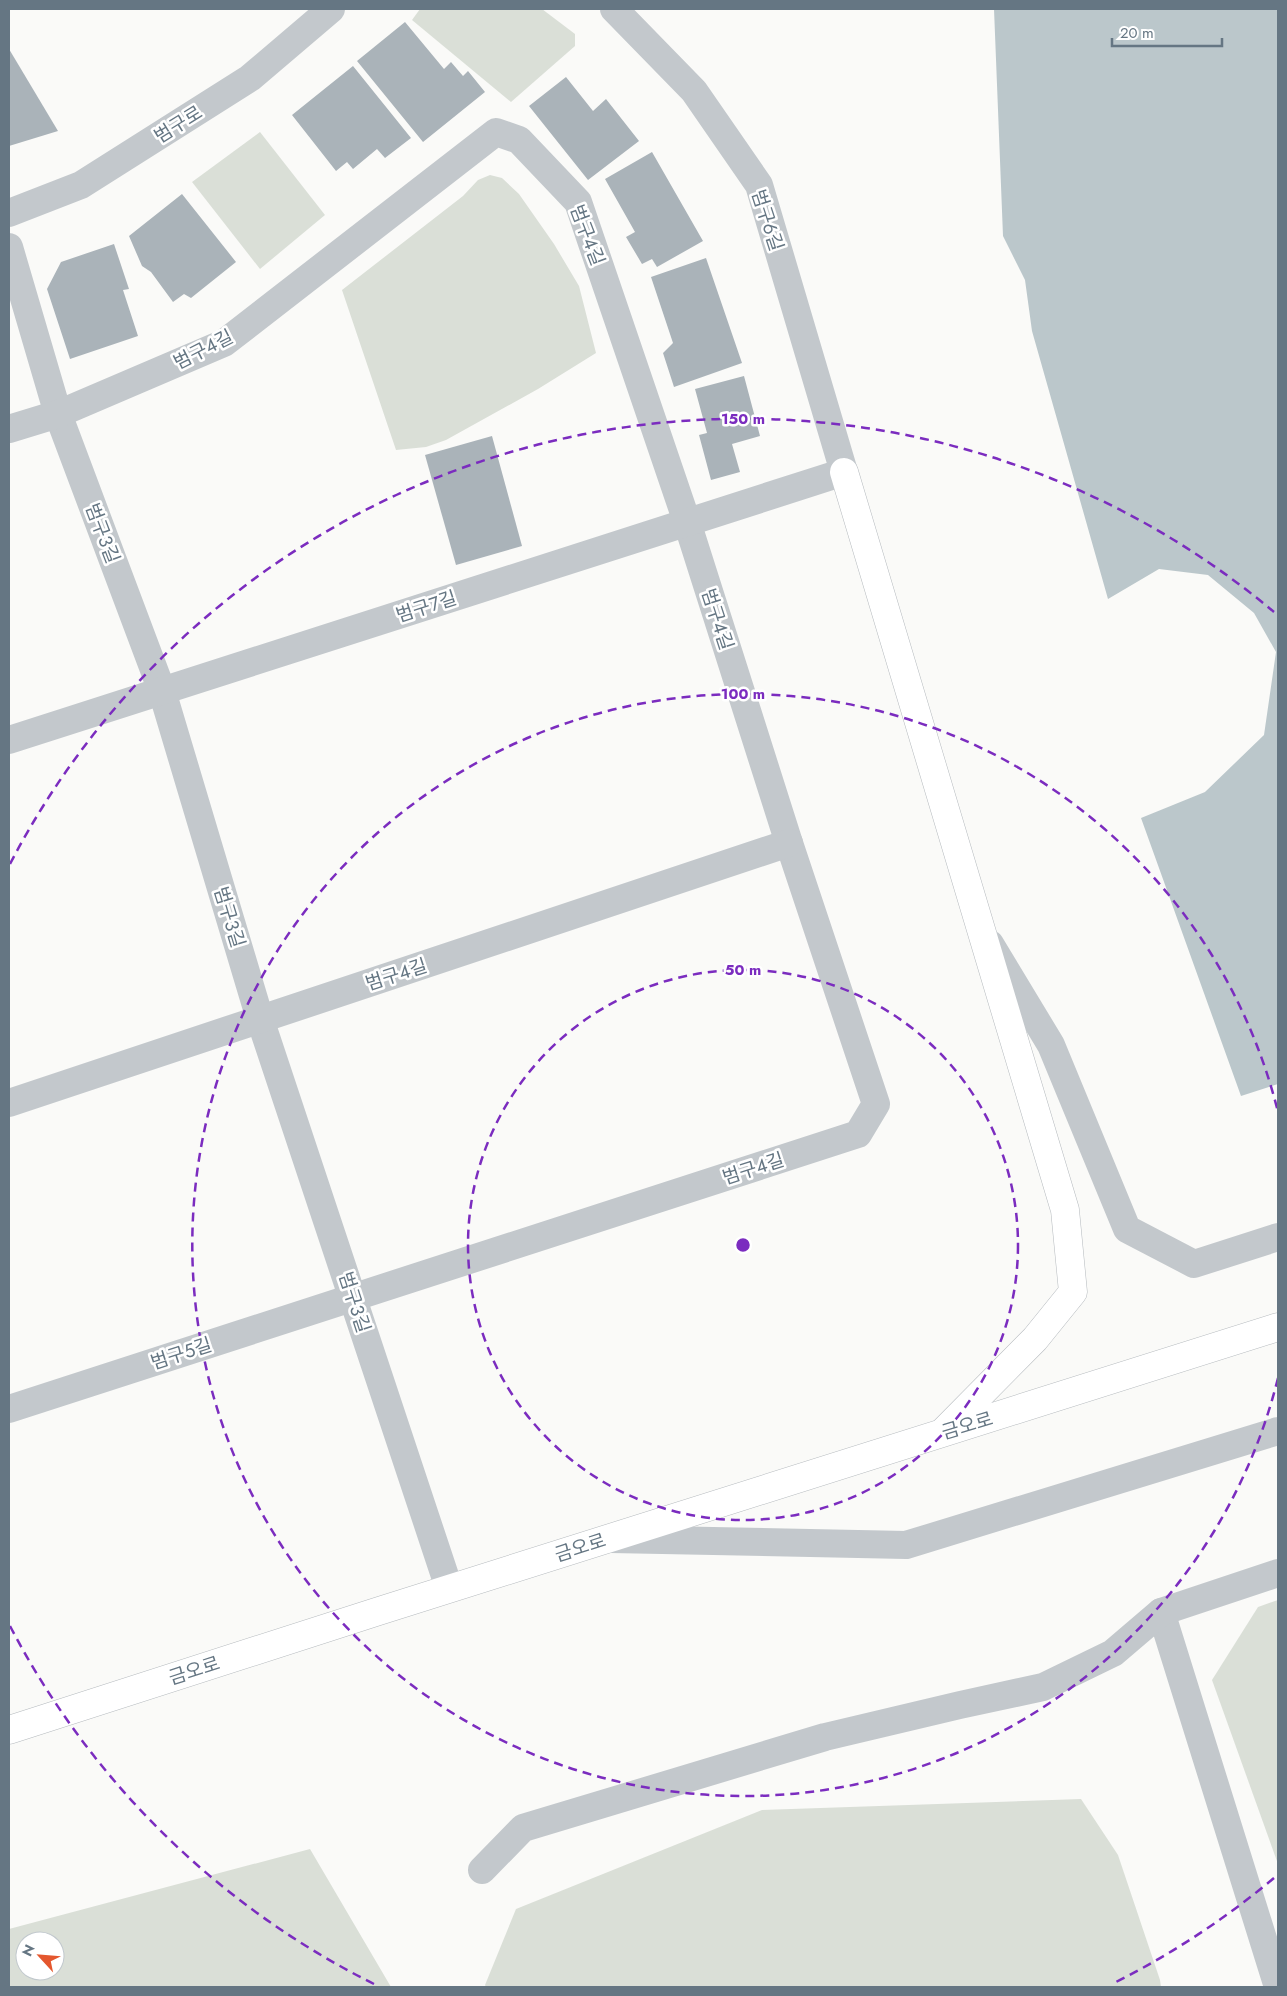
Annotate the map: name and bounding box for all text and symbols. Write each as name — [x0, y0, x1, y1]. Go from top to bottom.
scale bar — [1112, 15, 1222, 47]
text: 20 m — [1120, 22, 1154, 44]
street label: 범구로 — [149, 99, 208, 150]
street label: 범구6길 — [745, 186, 790, 254]
street label: 범구4길 — [564, 201, 612, 270]
street label: 범구4길 — [169, 323, 238, 376]
text: 150 m — [721, 408, 765, 430]
street label: 범구3길 — [79, 499, 126, 567]
street label: 범구7길 — [392, 584, 460, 629]
street label: 범구4길 — [695, 585, 740, 654]
text: 100 m — [721, 683, 765, 705]
street label: 범구3길 — [207, 883, 252, 951]
street label: 범구4길 — [362, 952, 431, 997]
text: 50 m — [725, 959, 761, 981]
street label: 범구4길 — [719, 1146, 788, 1191]
centre of rings — [734, 1236, 752, 1254]
street label: 범구3길 — [332, 1268, 377, 1336]
street label: 범구5길 — [147, 1331, 215, 1376]
street label: 금오로 — [938, 1405, 996, 1446]
street label: 금오로 — [551, 1527, 609, 1568]
street label: 금오로 — [165, 1650, 223, 1691]
north arrow — [15, 1931, 65, 1981]
text: N — [17, 1941, 40, 1960]

